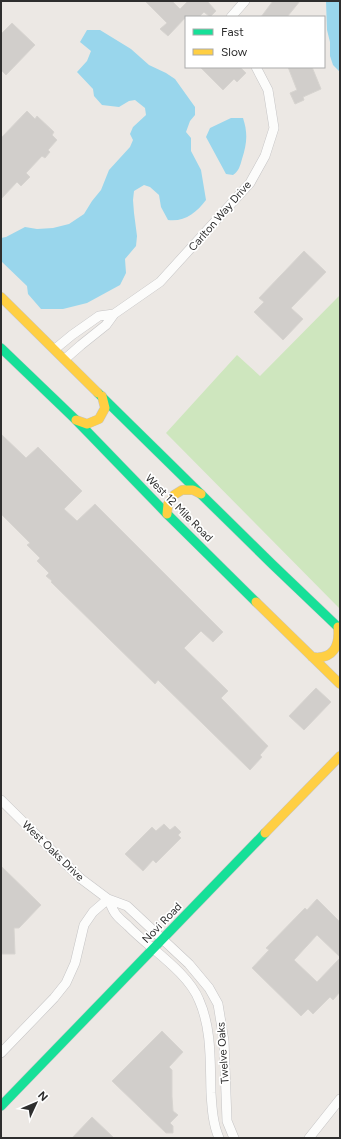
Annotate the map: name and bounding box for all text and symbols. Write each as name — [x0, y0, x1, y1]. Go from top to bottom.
legend — [185, 16, 325, 68]
text: Fast — [221, 25, 244, 39]
text: Slow — [221, 45, 248, 59]
street label: Carlton Way Drive — [186, 178, 254, 254]
street label: West 12 Mile Road — [143, 472, 215, 544]
street label: West Oaks Drive — [19, 818, 87, 884]
street label: Novi Road — [140, 900, 184, 946]
street label: Twelve Oaks — [214, 1022, 232, 1084]
north arrow — [16, 1083, 56, 1123]
text: N — [35, 1089, 50, 1104]

